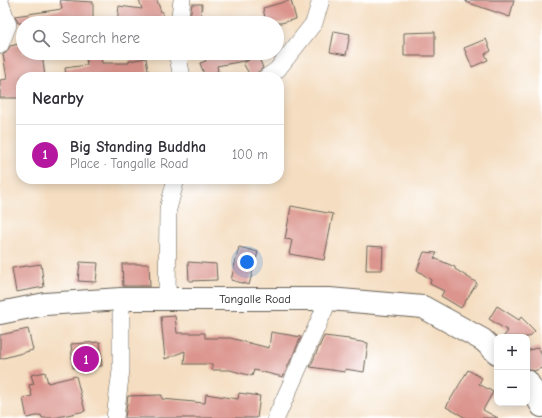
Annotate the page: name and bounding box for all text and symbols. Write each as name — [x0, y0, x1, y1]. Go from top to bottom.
search box — [16, 16, 284, 60]
icon: search — [30, 27, 52, 49]
text: Search here — [62, 29, 140, 47]
text: Nearby — [32, 89, 83, 108]
text: Big Standing Buddha — [70, 138, 206, 156]
text: 1 — [42, 147, 48, 162]
text: 100 m — [232, 147, 268, 162]
text: Place · Tangalle Road — [70, 156, 188, 171]
your location — [237, 252, 257, 272]
street label: Tangalle Road — [219, 292, 291, 306]
map controls — [494, 334, 530, 406]
button: + — [494, 334, 530, 370]
pin: 1 — [73, 344, 99, 374]
button: − — [494, 370, 530, 406]

